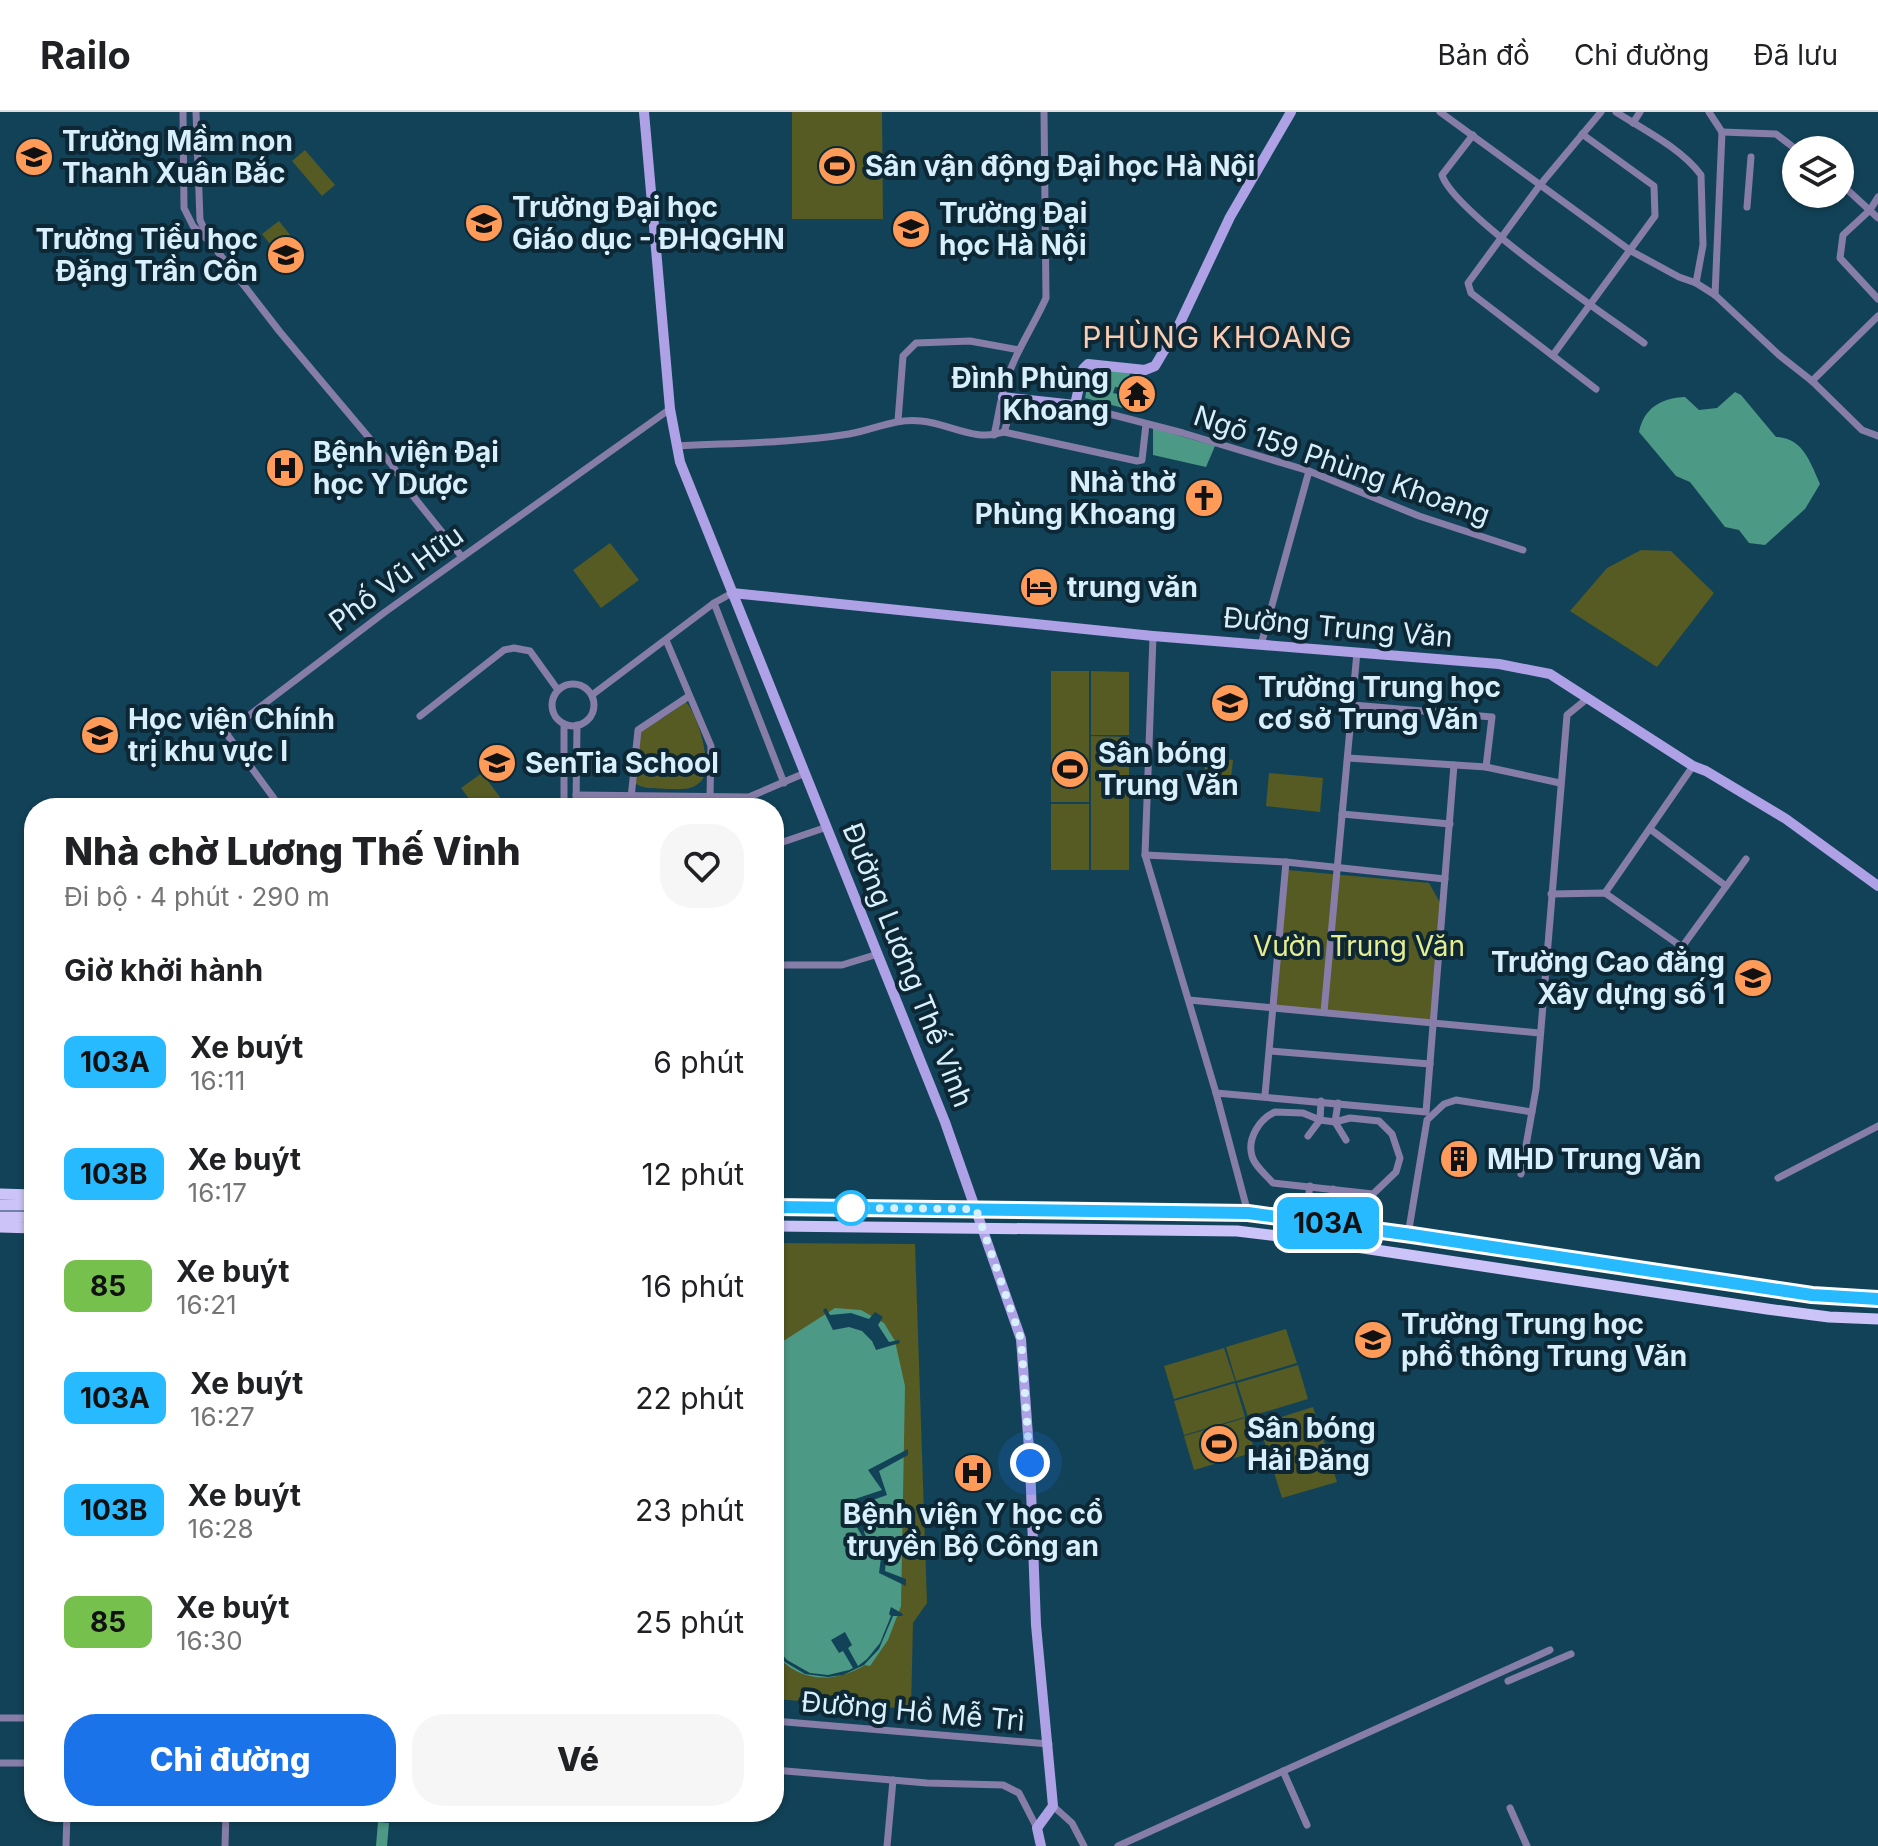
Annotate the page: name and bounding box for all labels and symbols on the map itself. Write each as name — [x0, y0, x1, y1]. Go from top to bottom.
place label: Trường Mầm non Thanh Xuân Bắc — [62, 124, 293, 190]
school or university icon: Trường Mầm non Thanh Xuân Bắc — [13, 136, 55, 178]
sports icon: Sân vận động Đại học Hà Nội — [816, 145, 858, 187]
place label: Sân vận động Đại học Hà Nội — [865, 149, 1255, 183]
place label: Trường Đại học Giáo dục - ĐHQGHN — [512, 190, 785, 256]
place label: Trường Đại học Hà Nội — [939, 196, 1087, 262]
school or university icon: Trường Đại học Giáo dục - ĐHQGHN — [463, 202, 505, 244]
school or university icon: Trường Đại học Hà Nội — [890, 208, 932, 250]
place label: Trường Tiểu học Đặng Trần Côn — [36, 222, 258, 288]
school or university icon: Trường Tiểu học Đặng Trần Côn — [265, 234, 307, 276]
district label: PHÙNG KHOANG — [1082, 319, 1354, 355]
place label: Đình Phùng Khoang — [952, 361, 1109, 427]
temple icon: Đình Phùng Khoang — [1116, 373, 1158, 415]
street label: Ngõ 159 Phùng Khoang — [1189, 398, 1495, 532]
place label: Bệnh viện Đại học Y Dược — [313, 435, 499, 501]
hospital icon: Bệnh viện Đại học Y Dược — [264, 447, 306, 489]
place label: Nhà thờ Phùng Khoang — [975, 465, 1176, 531]
church icon: Nhà thờ Phùng Khoang — [1183, 477, 1225, 519]
street label: Phố Vũ Hữu — [322, 518, 470, 638]
hotel icon: trung văn — [1018, 566, 1060, 608]
place label: trung văn — [1067, 570, 1198, 604]
street label: Đường Trung Văn — [1222, 600, 1454, 654]
place label: Trường Trung học cơ sở Trung Văn — [1258, 670, 1501, 736]
school or university icon: Trường Trung học cơ sở Trung Văn — [1209, 682, 1251, 724]
place label: Học viện Chính trị khu vực I — [128, 702, 335, 768]
school or university icon: Học viện Chính trị khu vực I — [79, 714, 121, 756]
place label: Sân bóng Trung Văn — [1098, 736, 1239, 802]
school or university icon: SenTia School — [476, 742, 518, 784]
place label: SenTia School — [525, 746, 719, 780]
sports icon: Sân bóng Trung Văn — [1049, 748, 1091, 790]
street label: Đường Lương Thế Vinh — [835, 818, 981, 1112]
park label: Vườn Trung Văn — [1253, 929, 1465, 963]
place label: Trường Cao đẳng Xây dựng số 1 — [1491, 945, 1725, 1011]
school or university icon: Trường Cao đẳng Xây dựng số 1 — [1732, 957, 1774, 999]
building icon: MHD Trung Văn — [1438, 1138, 1480, 1180]
place label: MHD Trung Văn — [1487, 1142, 1701, 1176]
unlabelled marker — [834, 1191, 868, 1225]
line badge: 103A — [1272, 1197, 1384, 1249]
place label: Trường Trung học phổ thông Trung Văn — [1401, 1307, 1687, 1373]
school or university icon: Trường Trung học phổ thông Trung Văn — [1352, 1319, 1394, 1361]
place label: Sân bóng Hải Đăng — [1247, 1411, 1376, 1477]
sports icon: Sân bóng Hải Đăng — [1198, 1423, 1240, 1465]
your location — [1010, 1443, 1050, 1483]
hospital icon: Bệnh viện Y học cổ truyền Bộ Công an — [952, 1452, 994, 1494]
place label: Bệnh viện Y học cổ truyền Bộ Công an — [843, 1497, 1103, 1563]
street label: Đường Hồ Mễ Trì — [800, 1684, 1026, 1738]

